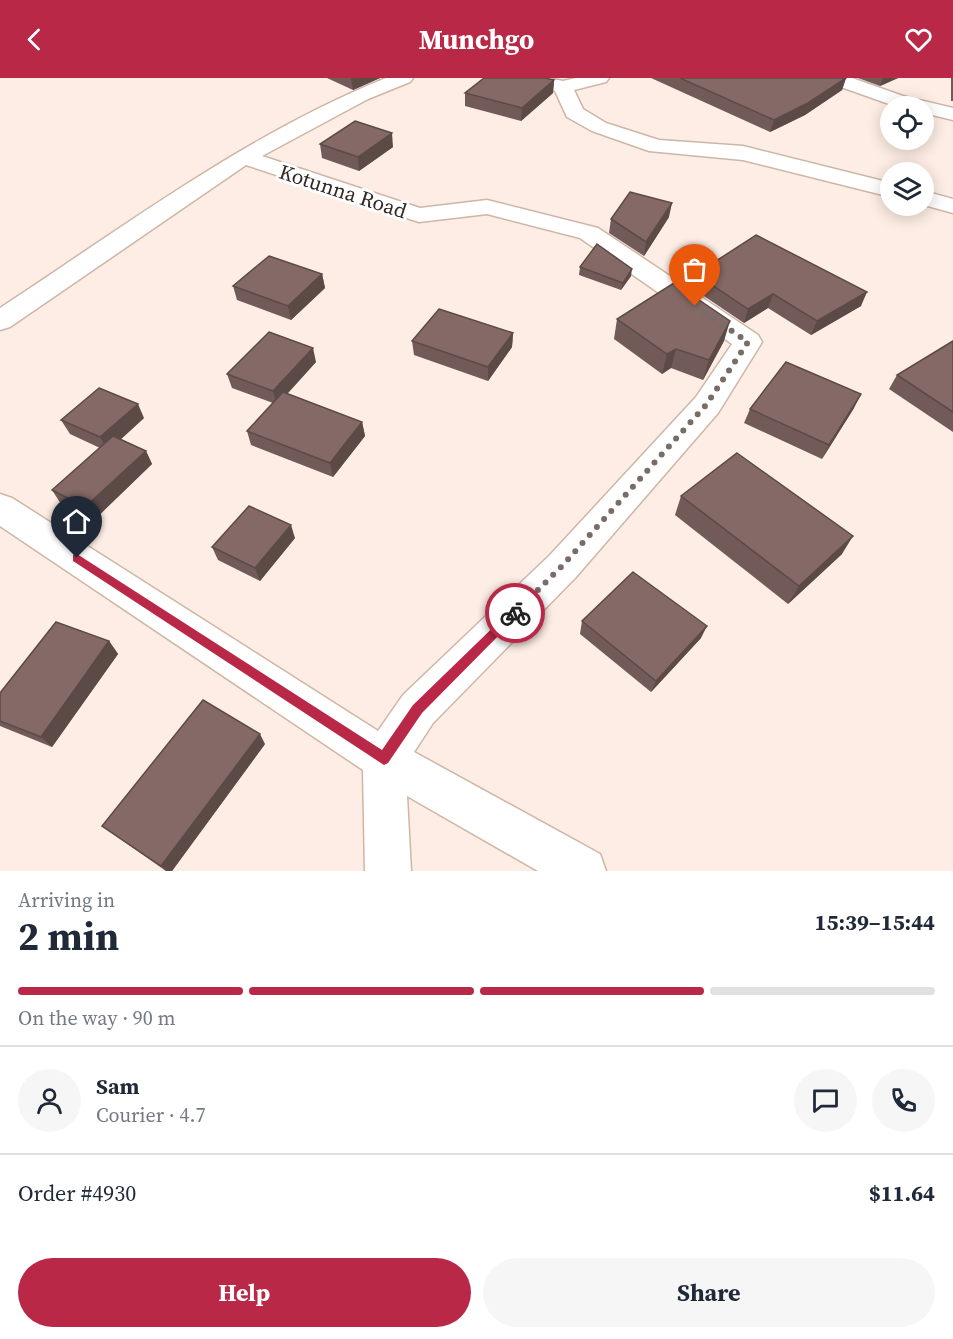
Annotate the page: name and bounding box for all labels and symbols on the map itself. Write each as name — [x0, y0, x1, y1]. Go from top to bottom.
street label: Kotunna Road — [275, 157, 411, 225]
pin — [669, 244, 720, 306]
pin — [51, 496, 102, 558]
courier — [485, 583, 545, 643]

